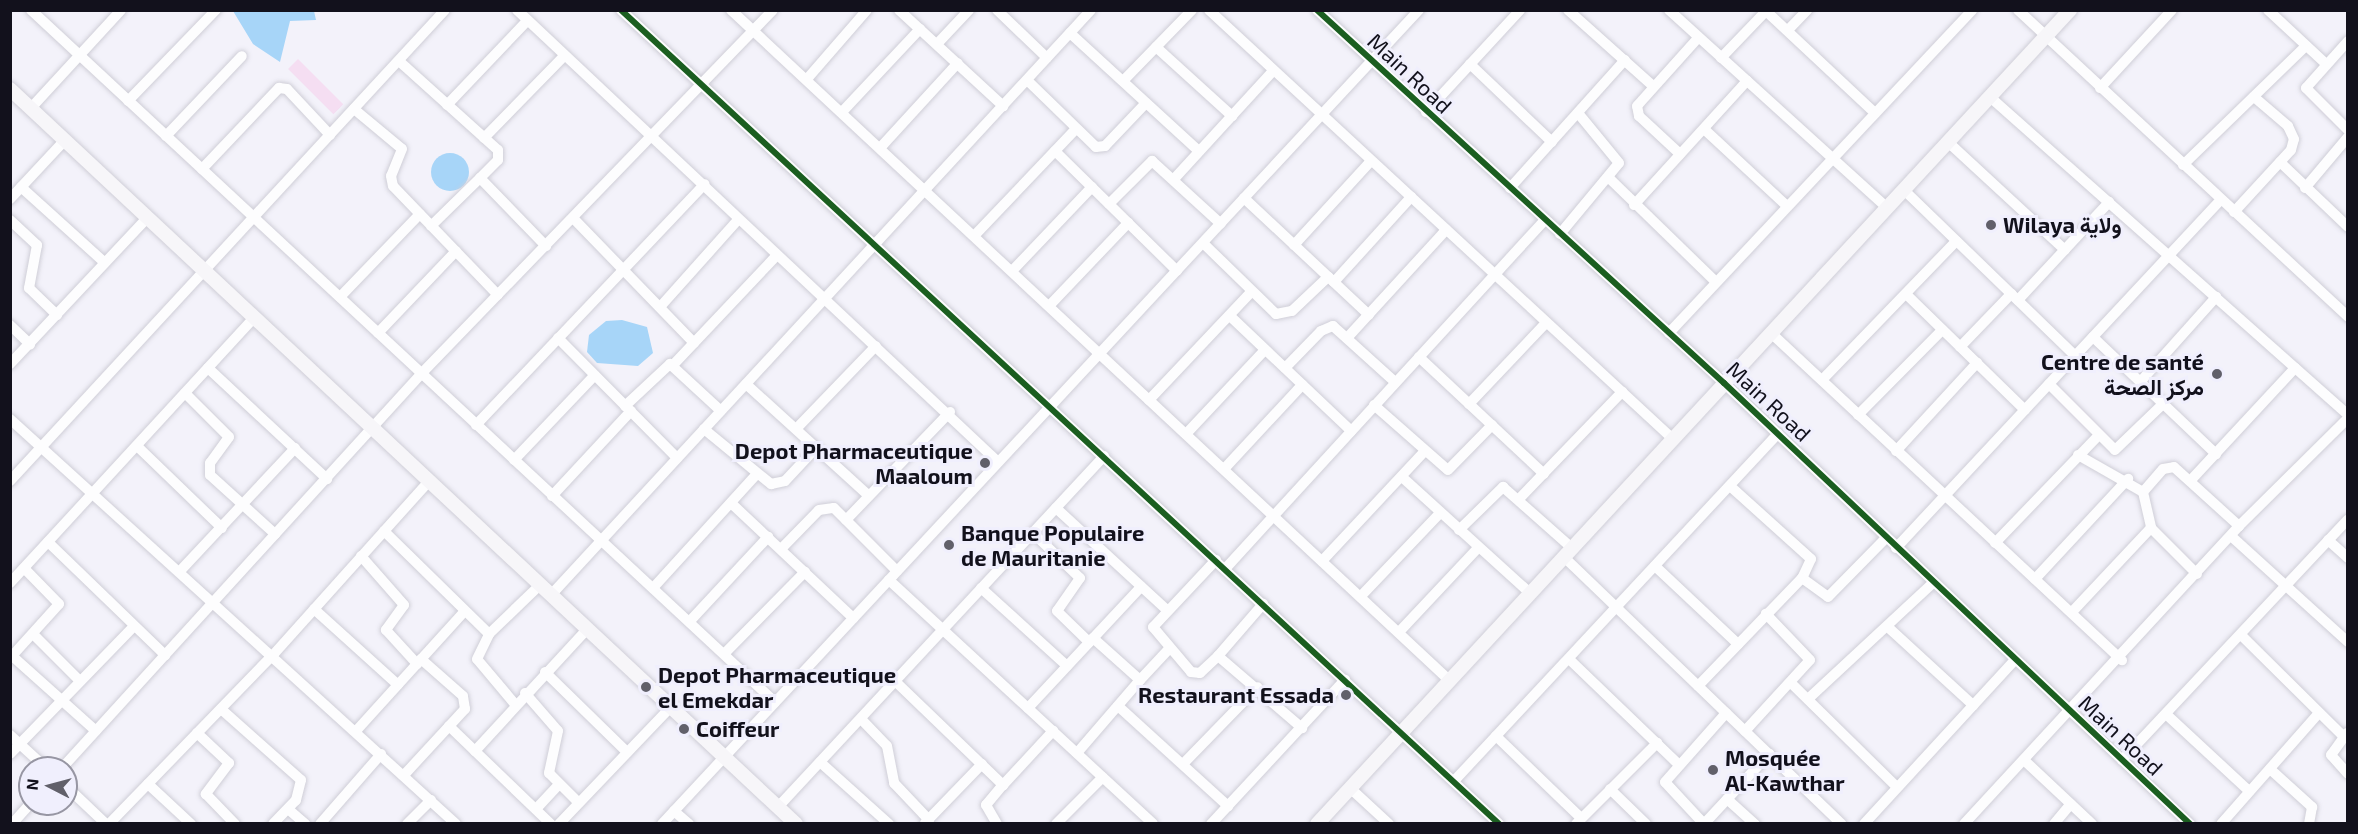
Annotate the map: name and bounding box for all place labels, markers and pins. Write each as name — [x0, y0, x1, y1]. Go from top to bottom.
place label: Wilaya ولاية — [2003, 212, 2122, 238]
marker: Wilaya ولاية — [1984, 218, 1998, 232]
place label: Centre de santé مركز الصحة — [2041, 348, 2204, 400]
marker: Centre de santé مركز الصحة — [2208, 365, 2226, 383]
place label: Depot Pharmaceutique Maaloum — [735, 437, 973, 488]
marker: Depot Pharmaceutique Maaloum — [978, 456, 992, 470]
place label: Banque Populaire de Mauritanie — [961, 519, 1144, 570]
marker: Banque Populaire de Mauritanie — [942, 538, 956, 552]
place label: Depot Pharmaceutique el Emekdar — [658, 661, 896, 712]
marker: Depot Pharmaceutique el Emekdar — [639, 680, 653, 694]
place label: Restaurant Essada — [1138, 682, 1334, 708]
marker: Restaurant Essada — [1339, 688, 1353, 702]
place label: Coiffeur — [696, 716, 779, 742]
marker: Coiffeur — [677, 722, 691, 736]
place label: Mosquée Al-Kawthar — [1725, 744, 1845, 796]
marker: Mosquée Al-Kawthar — [1706, 763, 1720, 777]

